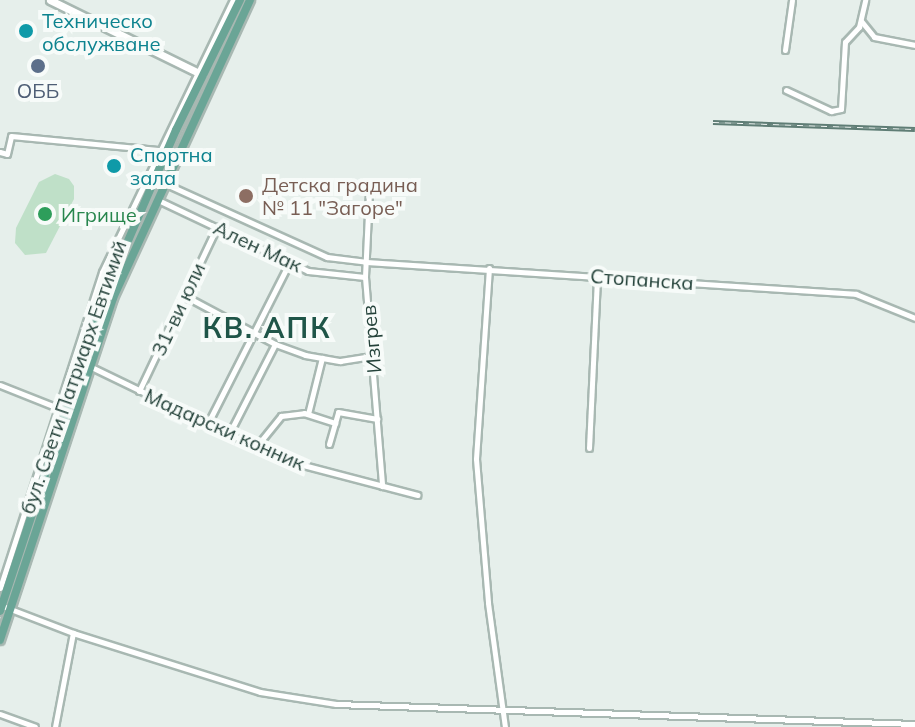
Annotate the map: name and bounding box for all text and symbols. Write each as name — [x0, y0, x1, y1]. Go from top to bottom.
place label: Техническо обслужване — [42, 8, 160, 55]
marker: Техническо обслужване — [17, 22, 35, 40]
marker: ОББ — [29, 57, 47, 75]
place label: ОББ — [17, 78, 59, 102]
place label: Спортна зала — [130, 142, 213, 189]
marker: Спортна зала — [105, 157, 123, 175]
place label: Детска градина № 11 "Загоре" — [262, 172, 418, 219]
marker: Детска градина № 11 "Загоре" — [237, 187, 255, 205]
place label: Игрище — [61, 202, 137, 226]
marker: Игрище — [36, 205, 54, 223]
street label: Ален Мак — [210, 215, 306, 277]
street label: бул. Свети Патриарх Евтимий — [15, 237, 131, 517]
street label: 31-ви юли — [146, 259, 210, 359]
street label: Стопанска — [590, 263, 694, 295]
street label: Изгрев — [356, 304, 386, 374]
district label: КВ. АПК — [203, 311, 331, 345]
street label: Мадарски конник — [141, 383, 309, 475]

